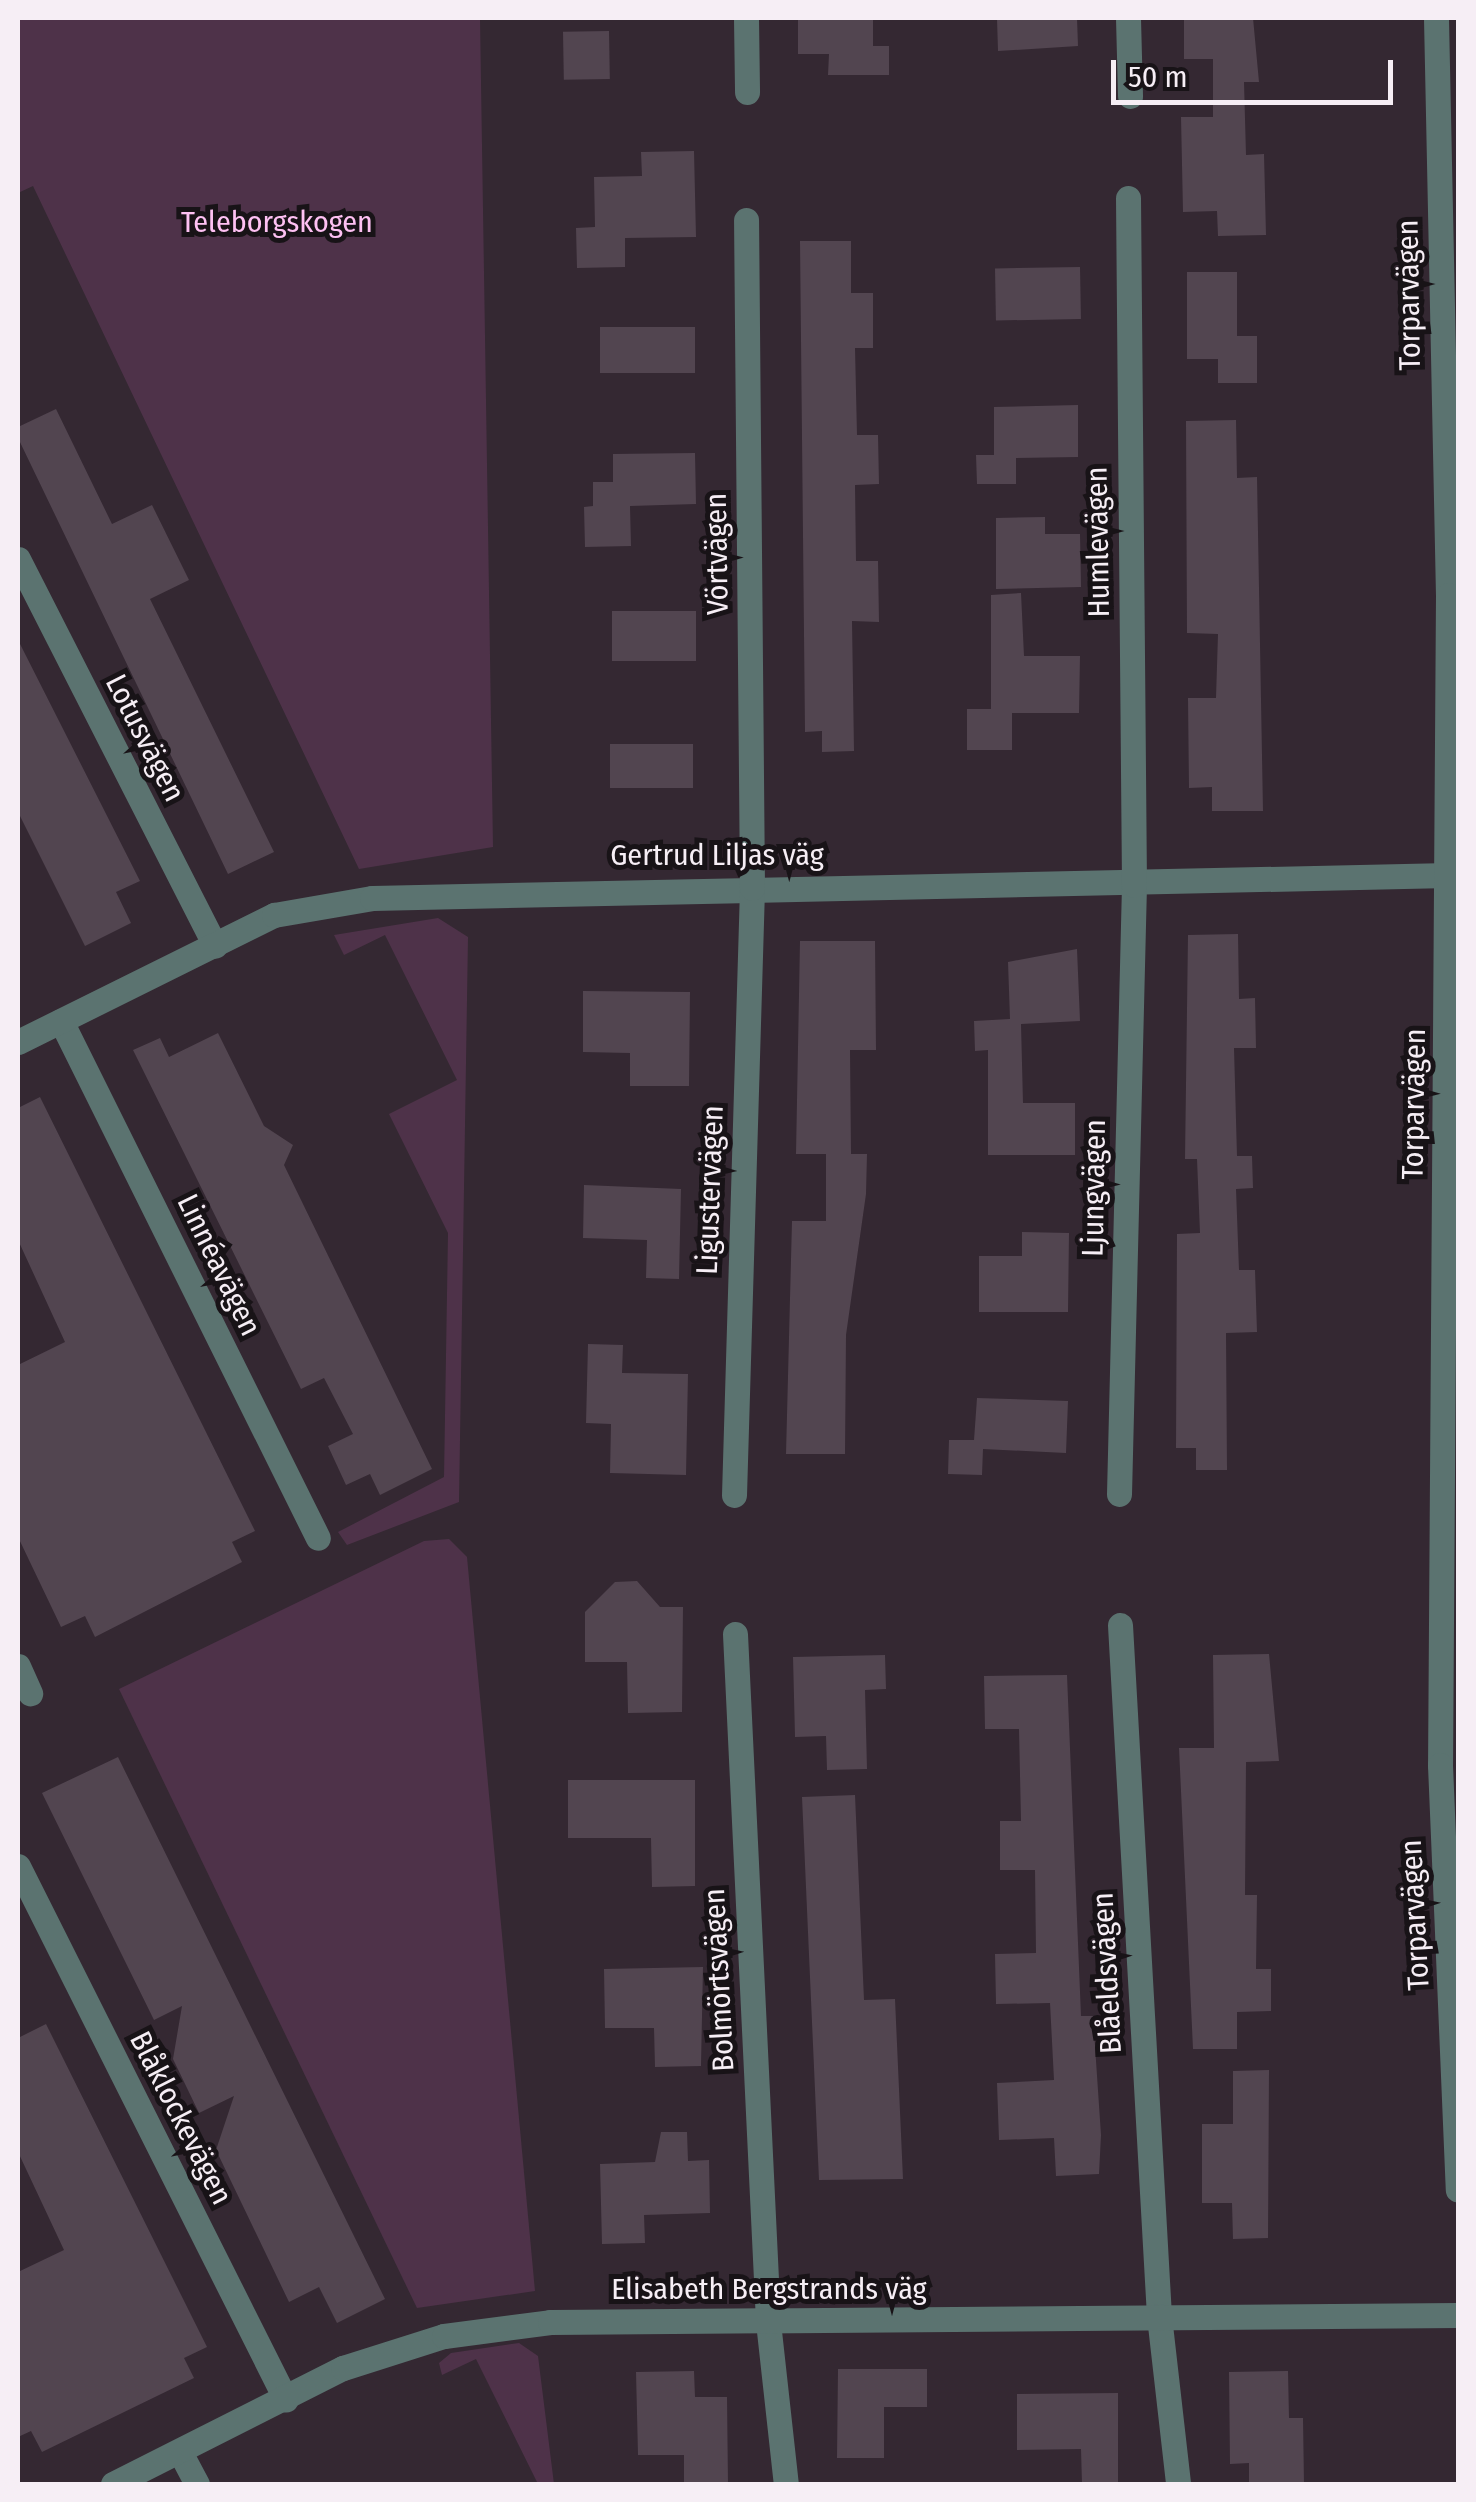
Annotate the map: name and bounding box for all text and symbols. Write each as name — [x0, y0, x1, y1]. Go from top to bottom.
scale bar — [1116, 40, 1398, 102]
text: 50 m — [1128, 59, 1188, 95]
park label: Teleborgskogen — [181, 204, 373, 240]
street label: Torparvägen — [1390, 219, 1428, 371]
street label: Humlevägen — [1079, 466, 1117, 618]
street label: Vörtvägen — [698, 493, 736, 615]
street label: Lotusvägen — [98, 668, 192, 808]
street label: Gertrud Liljas väg — [610, 837, 824, 873]
street label: Torparvägen — [1395, 1028, 1433, 1180]
street label: Ligustervägen — [689, 1105, 731, 1275]
street label: Ljungvägen — [1075, 1119, 1113, 1257]
street label: Linnéavägen — [169, 1188, 269, 1342]
street label: Torparvägen — [1393, 1839, 1437, 1991]
street label: Bolmörtsvägen — [696, 1888, 742, 2072]
street label: Blåeldsvägen — [1085, 1891, 1129, 2055]
street label: Blåklockevägen — [122, 2026, 240, 2210]
street label: Elisabeth Bergstrands väg — [611, 2271, 927, 2307]

